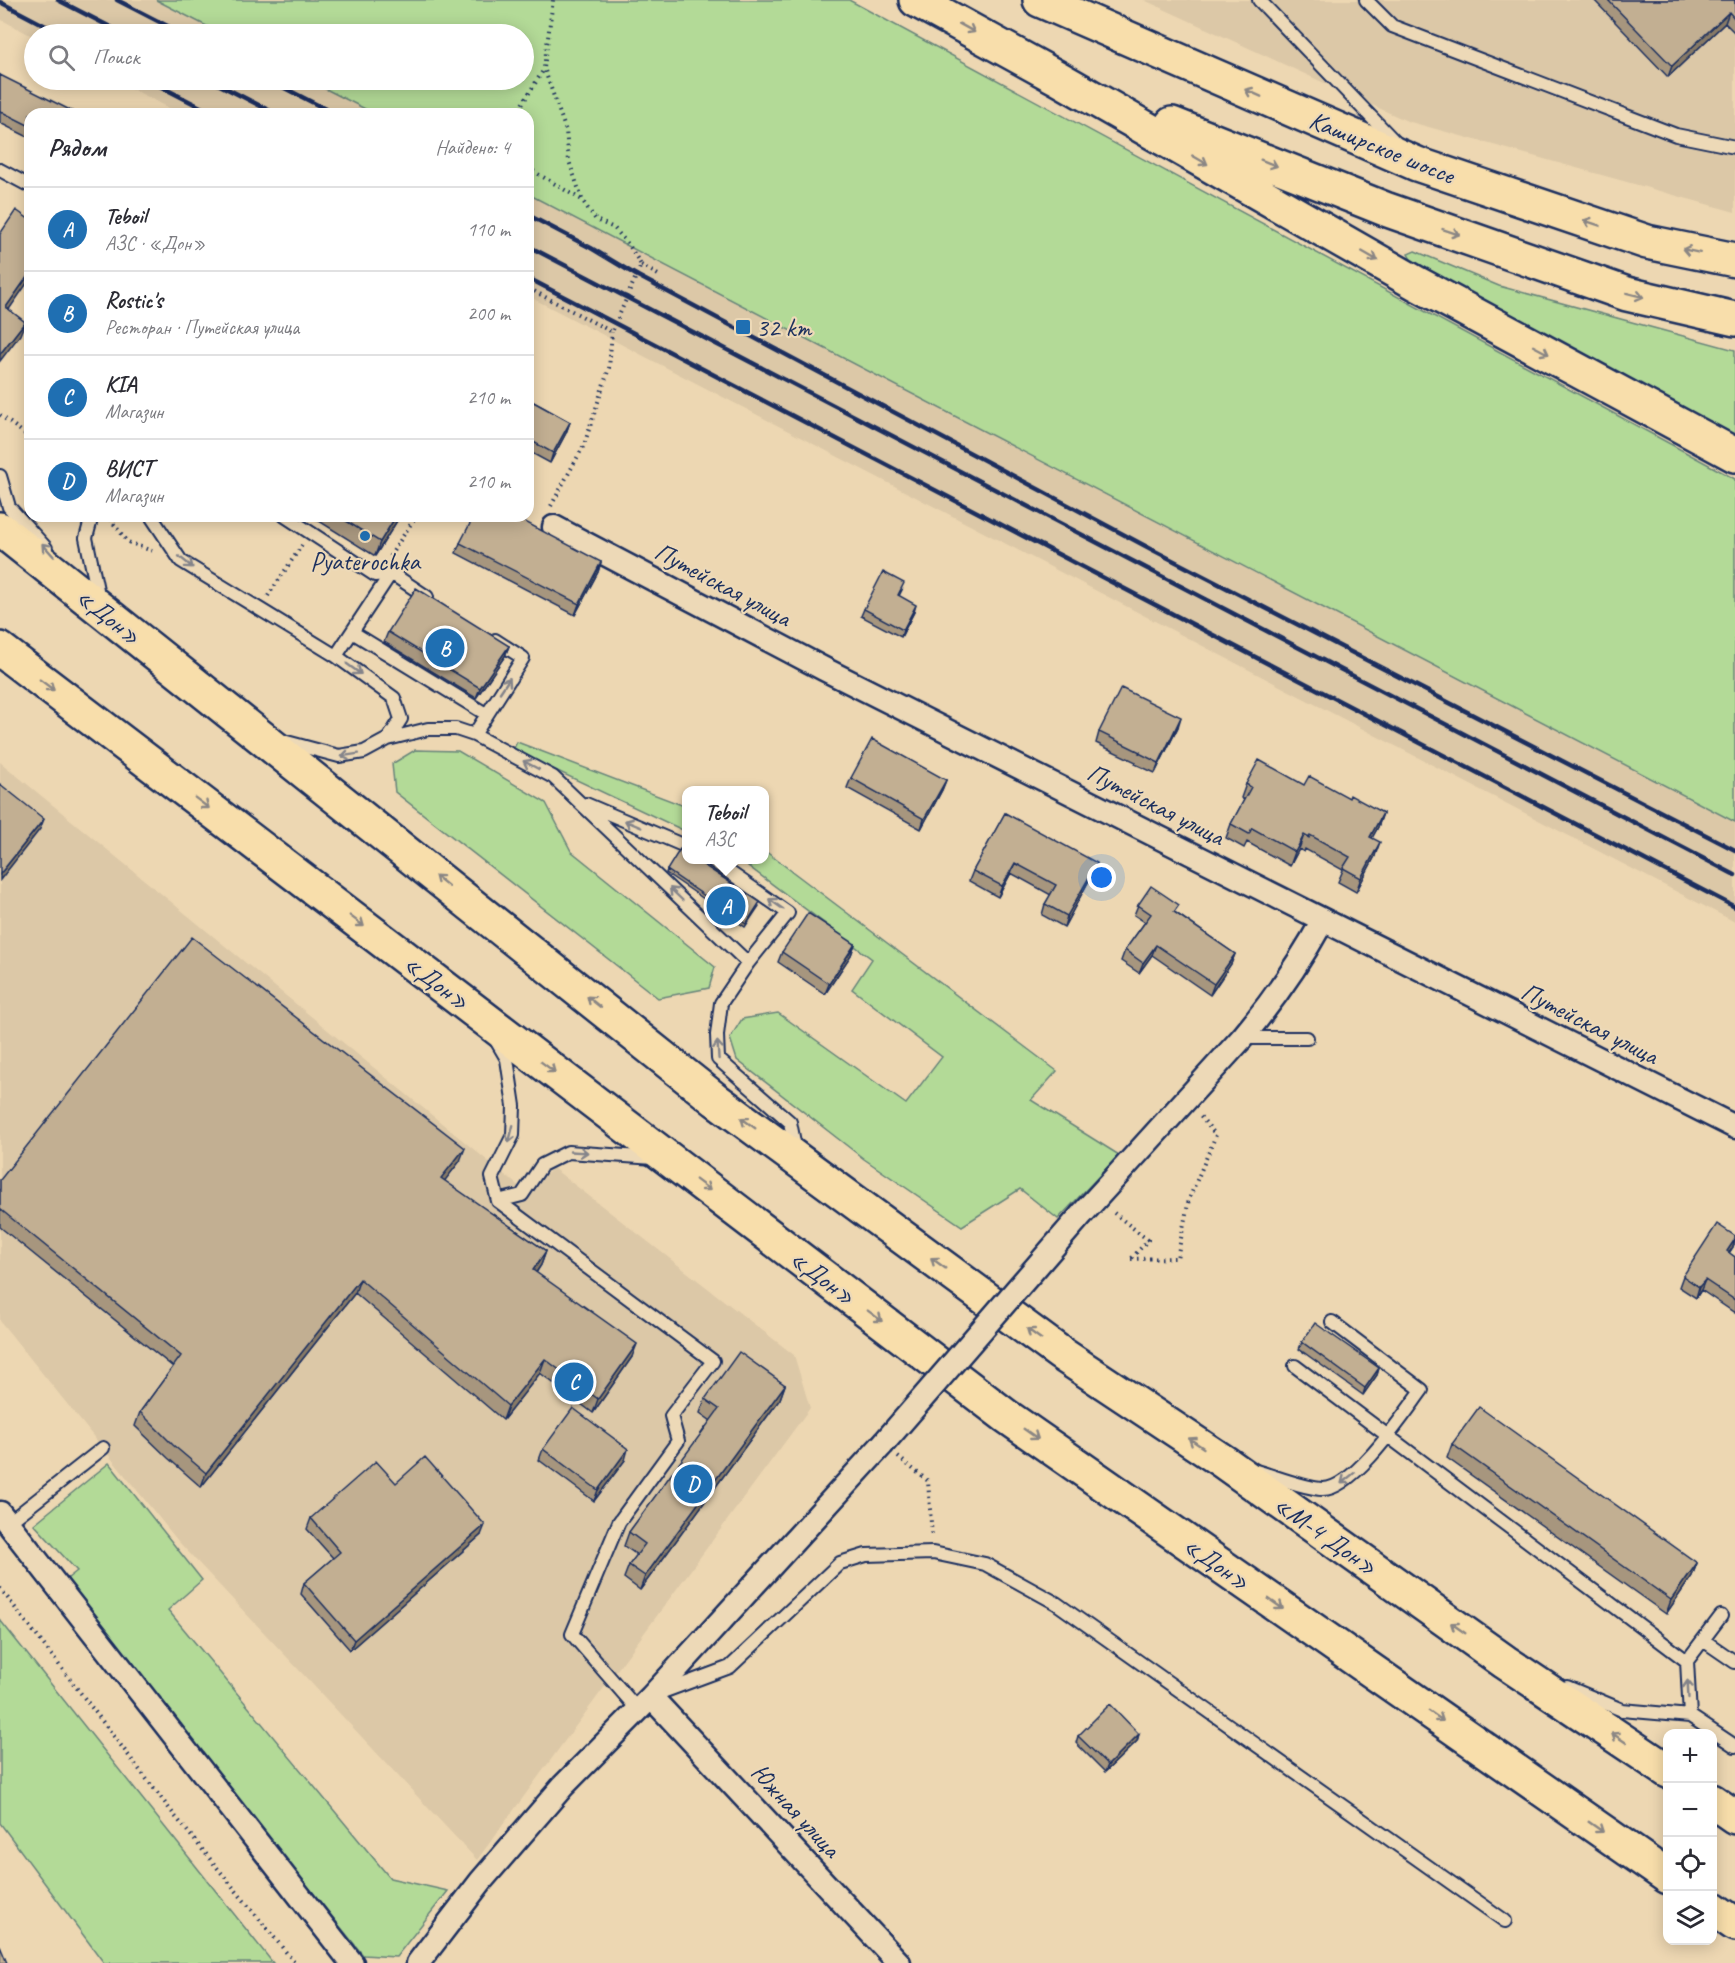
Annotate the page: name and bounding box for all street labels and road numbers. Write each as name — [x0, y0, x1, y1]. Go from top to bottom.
street label: Каширское шоссе — [1304, 103, 1461, 192]
street label: Путейская улица — [649, 535, 798, 635]
street label: «Дон» — [70, 580, 148, 652]
street label: Путейская улица — [1082, 756, 1231, 854]
street label: «Дон» — [397, 947, 476, 1018]
street label: Путейская улица — [1516, 975, 1665, 1073]
street label: «Дон» — [783, 1242, 862, 1313]
street label: «М-4 Дон» — [1267, 1488, 1384, 1583]
street label: «Дон» — [1177, 1529, 1256, 1598]
street label: Южная улица — [744, 1756, 849, 1865]

